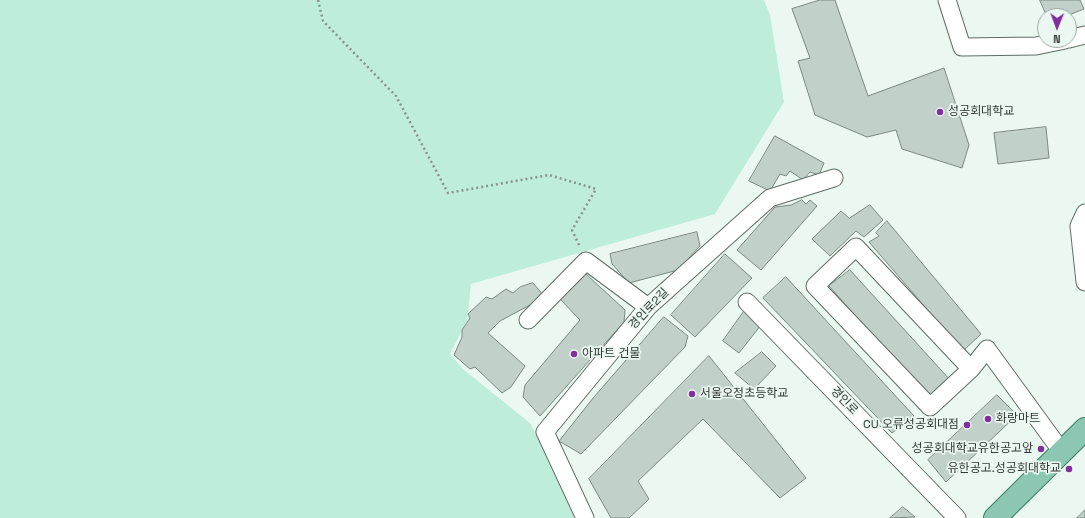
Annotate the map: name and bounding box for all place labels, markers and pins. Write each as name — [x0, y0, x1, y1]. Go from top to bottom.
place label: 성공회대학교 — [948, 105, 1014, 119]
marker: 성공회대학교 — [935, 107, 945, 117]
place label: 아파트 건물 — [582, 347, 640, 361]
marker: 아파트 건물 — [569, 349, 579, 359]
place label: 서울오정초등학교 — [700, 387, 788, 401]
marker: 서울오정초등학교 — [687, 389, 697, 399]
place label: 화랑마트 — [996, 412, 1040, 426]
marker: 화랑마트 — [983, 414, 993, 424]
place label: CU 오류성공회대점 — [863, 418, 959, 432]
marker: CU 오류성공회대점 — [962, 420, 972, 430]
place label: 성공회대학교유한공고앞 — [912, 442, 1033, 456]
marker: 성공회대학교유한공고앞 — [1036, 444, 1046, 454]
place label: 유한공고.성공회대학교 — [948, 462, 1061, 476]
marker: 유한공고.성공회대학교 — [1064, 464, 1074, 474]

